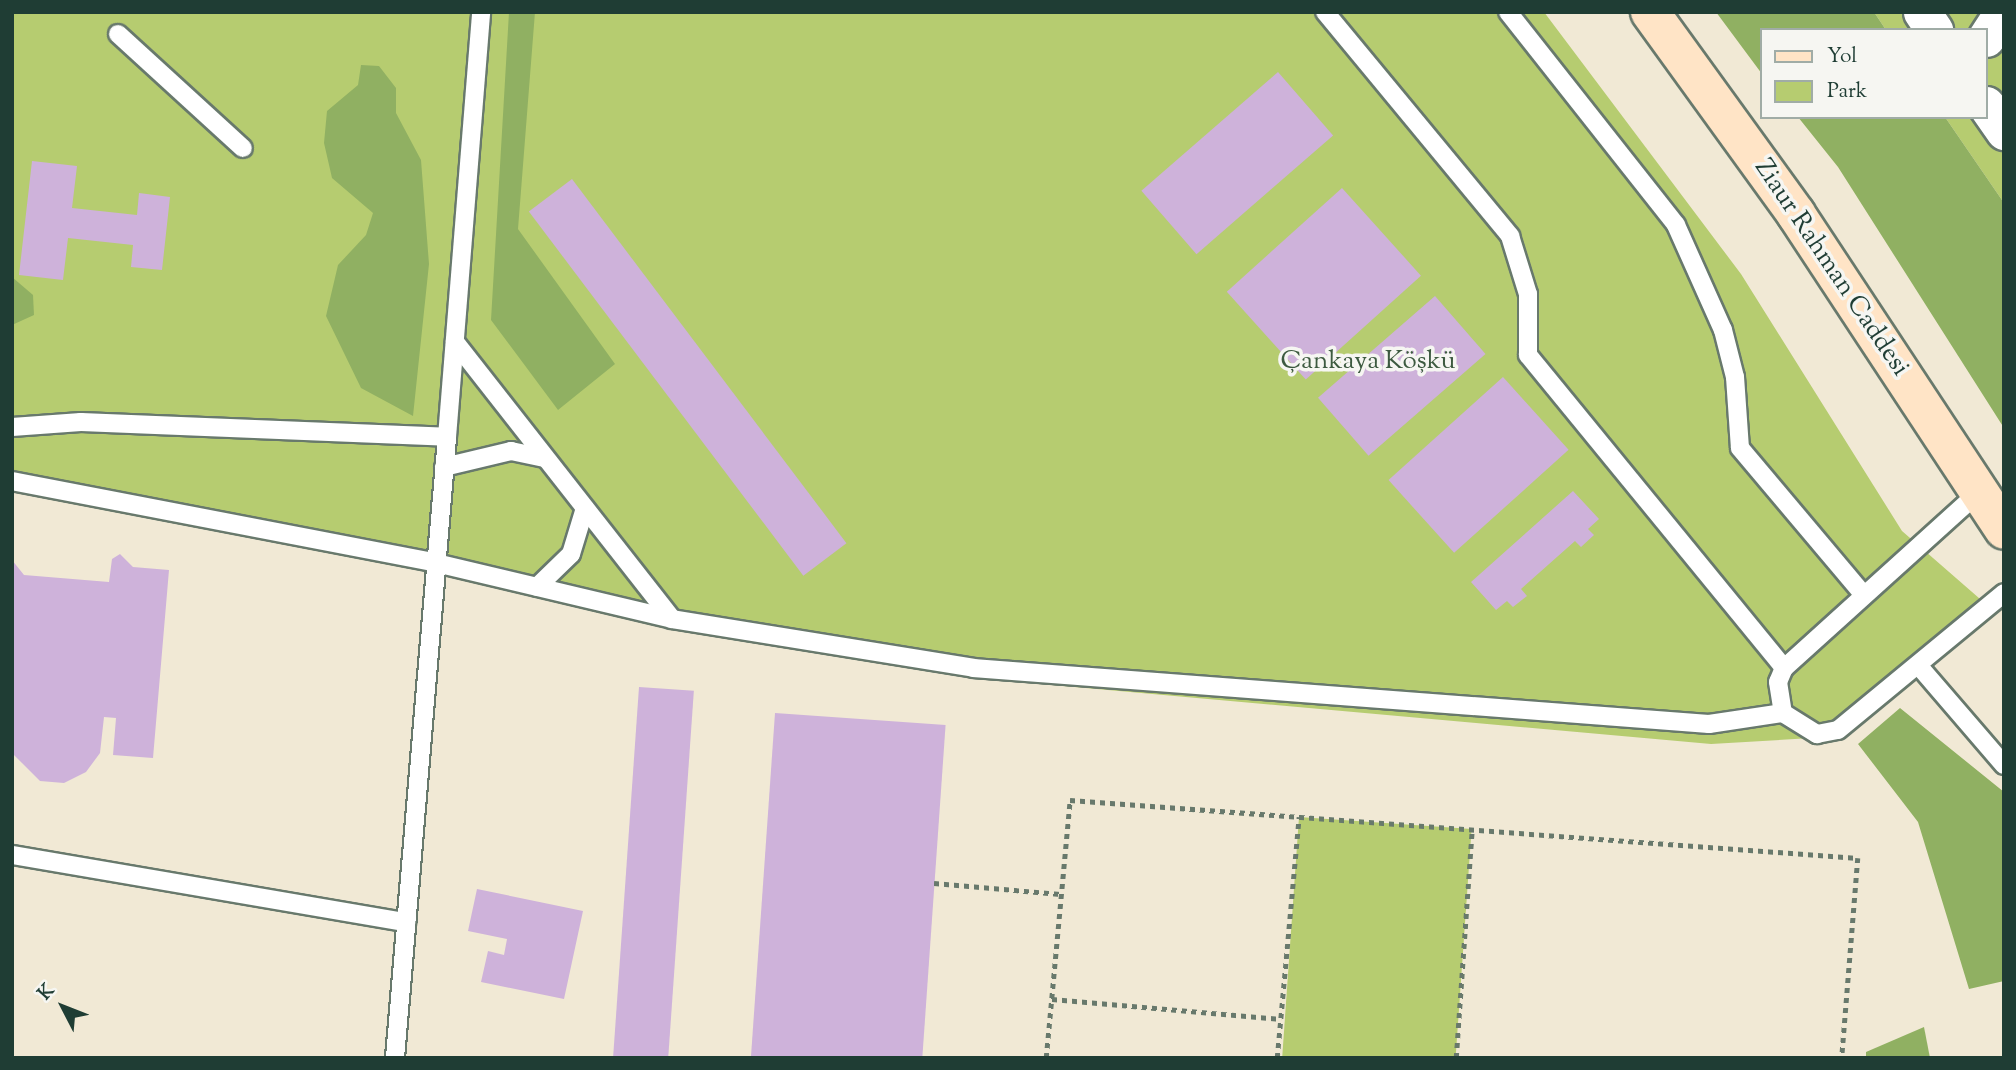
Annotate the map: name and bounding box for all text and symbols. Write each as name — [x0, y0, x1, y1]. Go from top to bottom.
legend — [1760, 28, 1988, 119]
text: Yol — [1827, 42, 1857, 72]
text: Park — [1827, 77, 1867, 107]
street label: Ziaur Rahman Caddesi — [1747, 154, 1915, 382]
park label: Çankaya Köşkü — [1281, 346, 1455, 378]
north arrow — [28, 972, 98, 1042]
text: K — [32, 978, 62, 1007]

